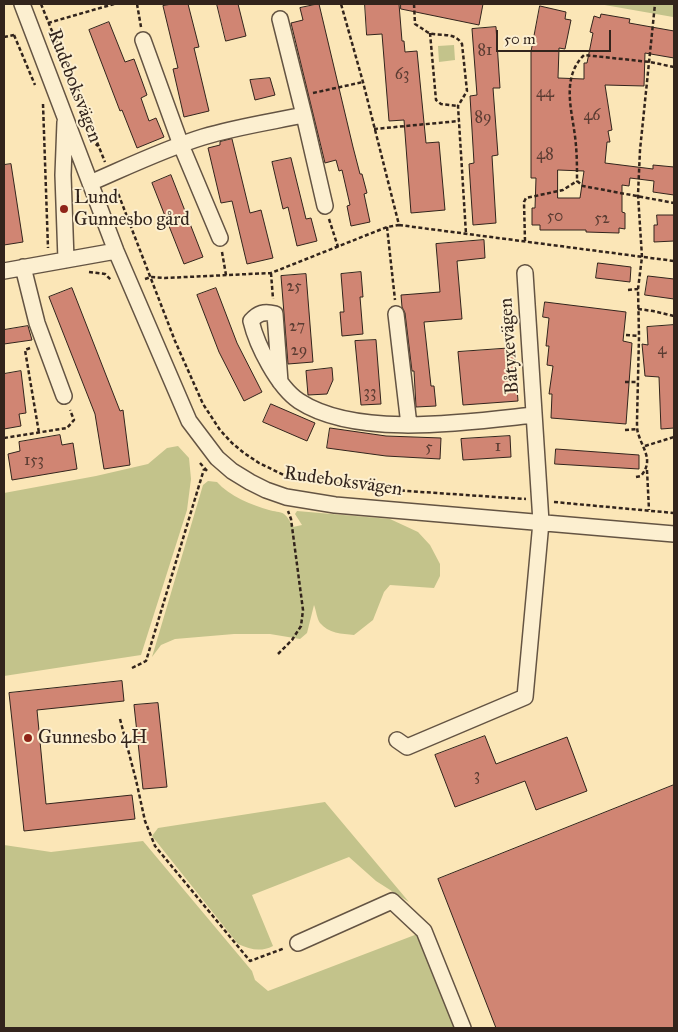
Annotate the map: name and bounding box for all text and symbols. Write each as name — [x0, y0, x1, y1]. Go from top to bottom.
scale bar — [498, 20, 613, 52]
street label: Rudeboksvägen — [42, 26, 106, 146]
text: 50 m — [504, 30, 536, 48]
house number: 81 — [478, 41, 492, 61]
house number: 63 — [395, 65, 409, 85]
house number: 44 — [536, 83, 554, 103]
house number: 46 — [583, 106, 601, 126]
house number: 89 — [474, 108, 492, 128]
house number: 48 — [536, 145, 554, 165]
place label: Lund Gunnesbo gård — [74, 187, 190, 231]
marker: Lund Gunnesbo gård — [58, 203, 70, 215]
house number: 50 — [547, 207, 563, 227]
house number: 52 — [594, 209, 610, 229]
house number: 25 — [286, 277, 302, 297]
street label: Båtyxevägen — [495, 297, 525, 395]
house number: 27 — [289, 317, 305, 337]
house number: 4 — [658, 340, 666, 360]
house number: 29 — [291, 341, 307, 361]
house number: 33 — [364, 383, 376, 403]
house number: 1 — [495, 437, 501, 457]
house number: 5 — [425, 438, 433, 458]
house number: 153 — [24, 451, 44, 471]
street label: Rudeboksvägen — [282, 462, 404, 502]
place label: Gunnesbo 4H — [38, 727, 147, 749]
marker: Gunnesbo 4H — [22, 732, 34, 744]
house number: 3 — [474, 766, 480, 786]

